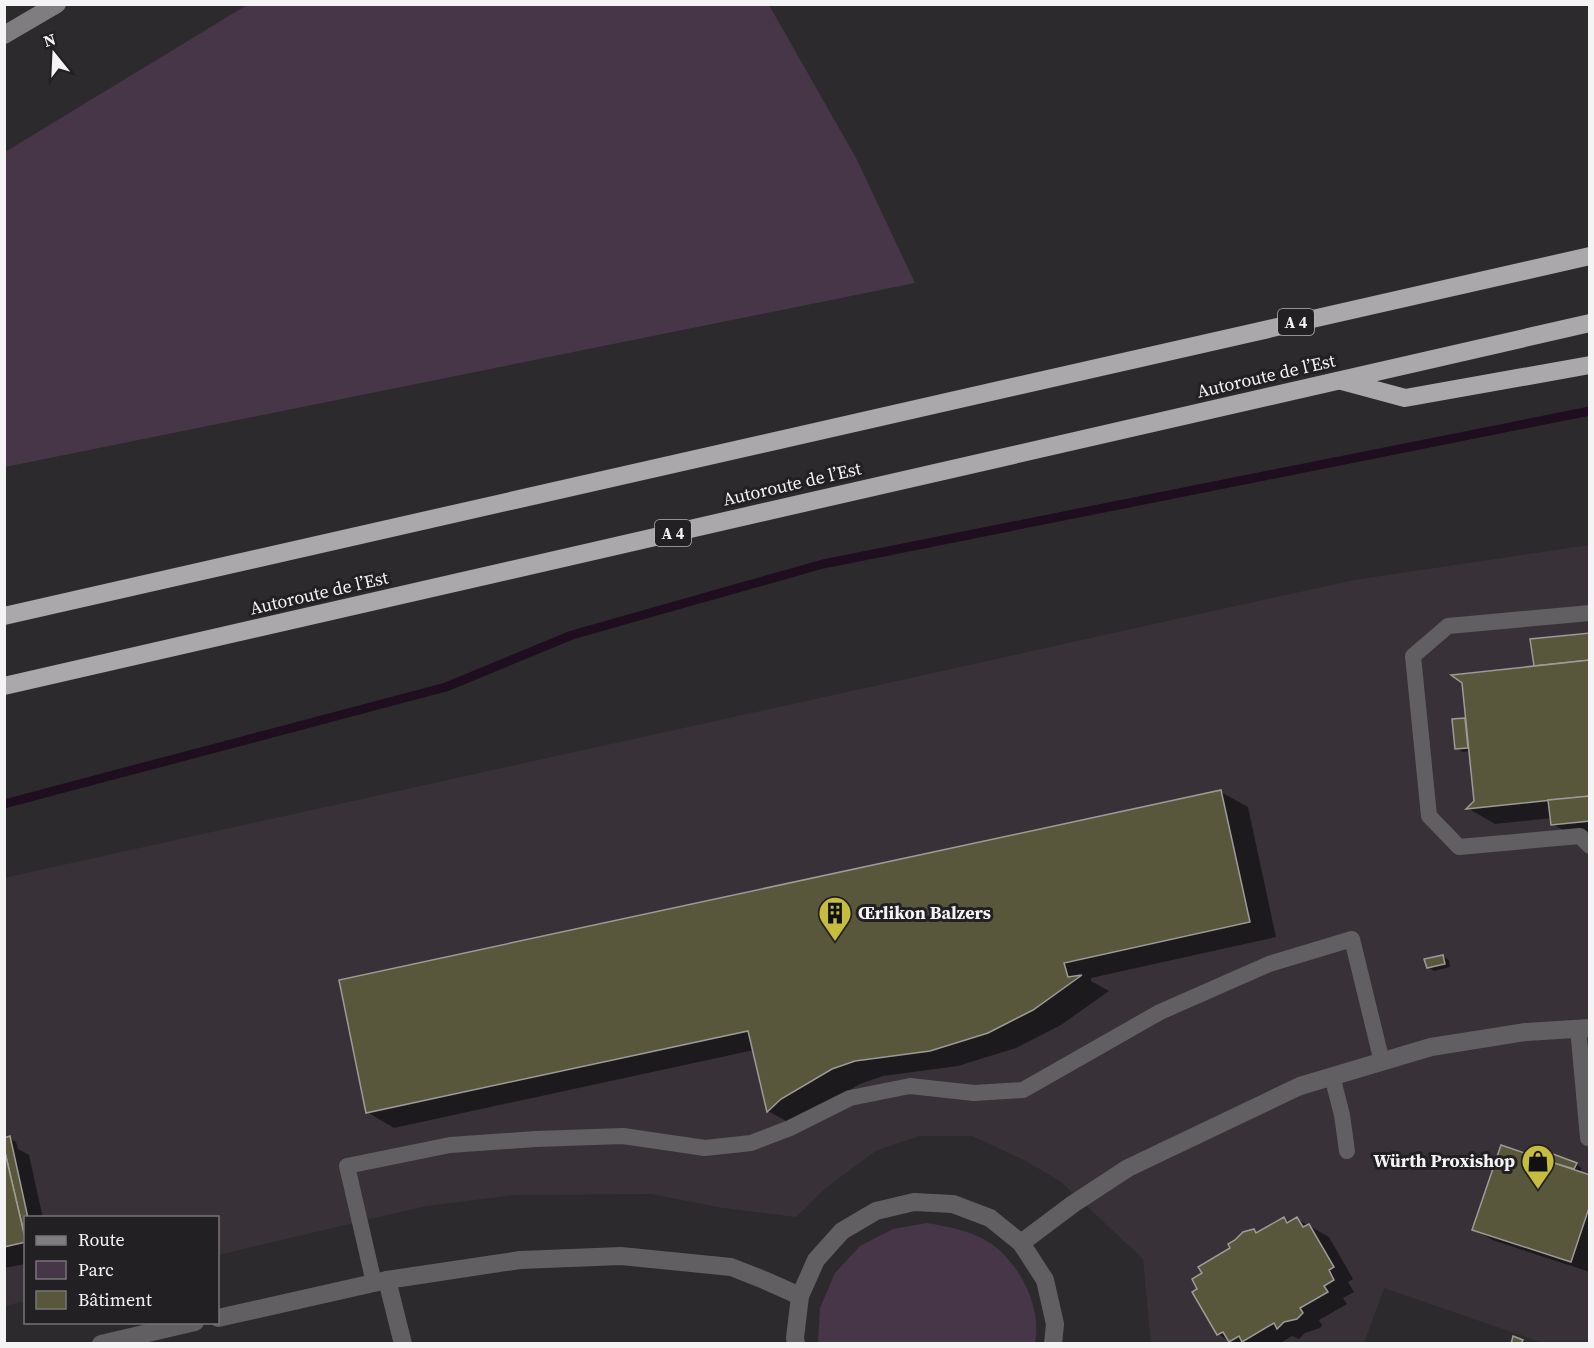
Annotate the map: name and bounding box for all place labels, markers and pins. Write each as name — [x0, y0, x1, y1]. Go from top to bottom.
building icon: Œrlikon Balzers — [817, 895, 853, 942]
place label: Œrlikon Balzers — [858, 900, 991, 925]
shop icon: Würth Proxishop — [1520, 1143, 1556, 1190]
place label: Würth Proxishop — [1373, 1148, 1515, 1173]

